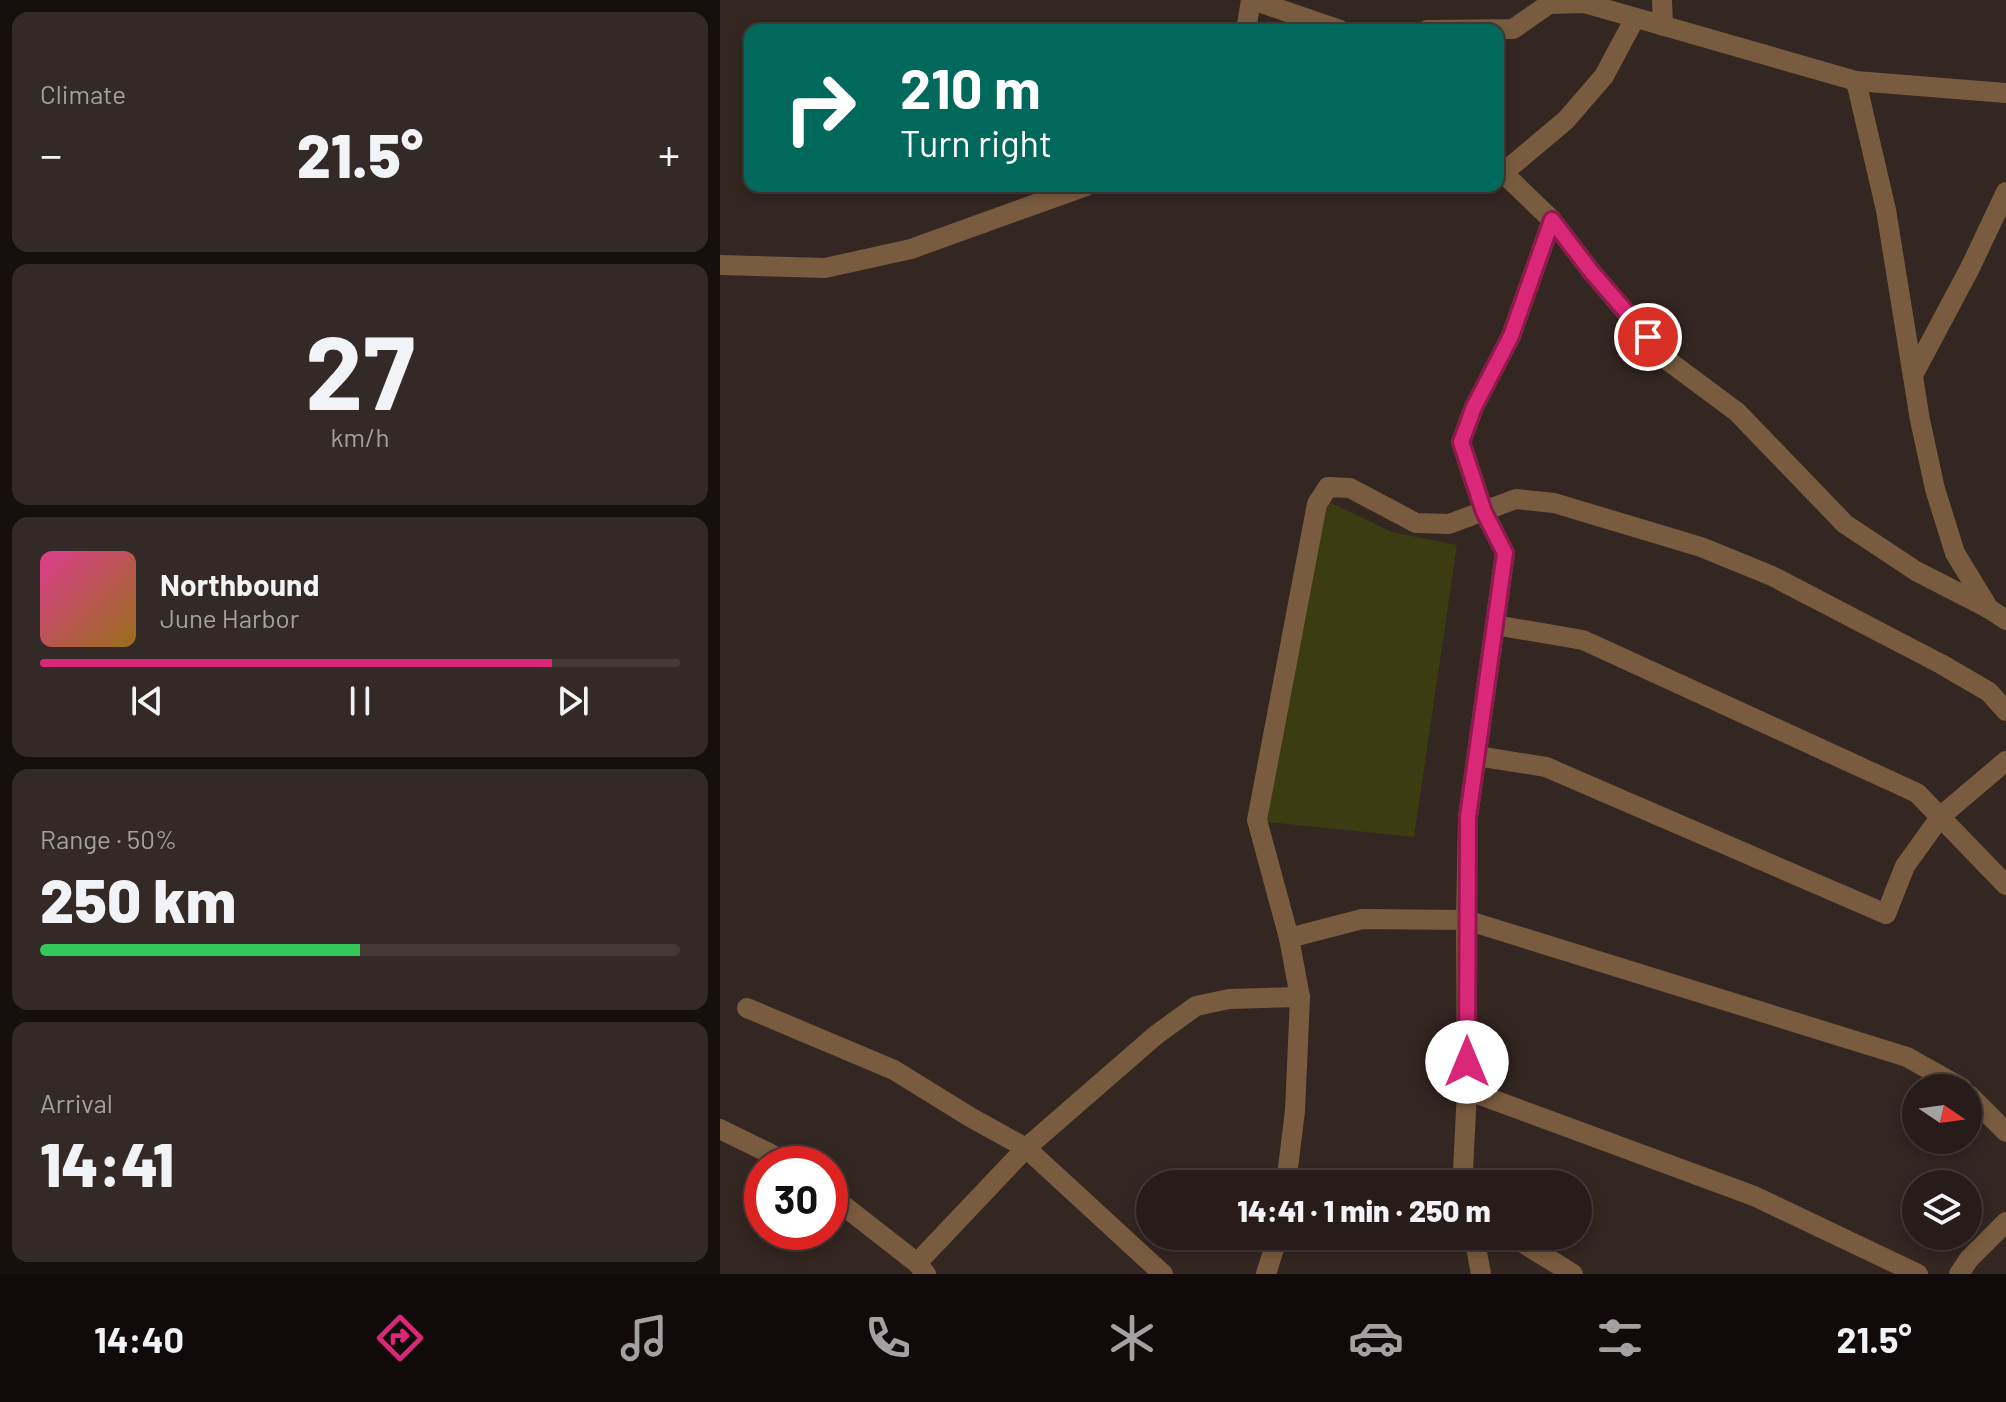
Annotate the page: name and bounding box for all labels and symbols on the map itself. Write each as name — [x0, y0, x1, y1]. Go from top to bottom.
pin — [1614, 303, 1682, 371]
position arrow — [1425, 1020, 1509, 1104]
north arrow — [1902, 1074, 1982, 1154]
speed limit sign: 30 — [744, 1146, 848, 1250]

